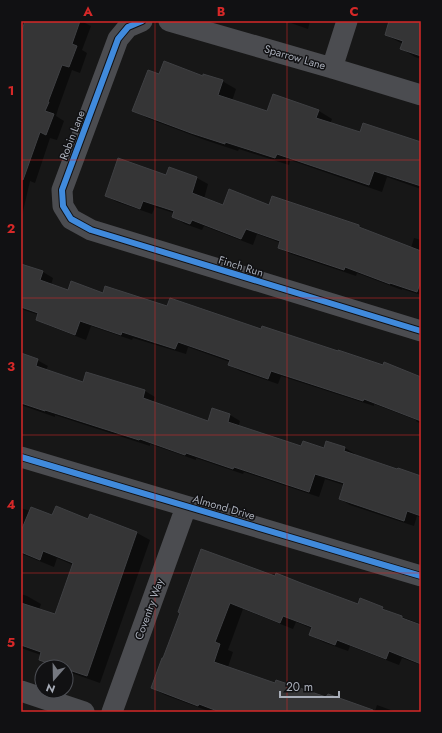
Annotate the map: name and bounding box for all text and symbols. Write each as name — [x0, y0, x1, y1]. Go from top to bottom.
text: A — [82, 2, 93, 21]
text: B — [217, 2, 226, 21]
text: C — [349, 2, 359, 21]
street label: Sparrow Lane — [262, 41, 328, 74]
text: 1 — [8, 81, 14, 100]
street label: Robin Lane — [55, 108, 89, 162]
text: 2 — [7, 219, 15, 238]
street label: Finch Run — [217, 252, 265, 280]
text: 3 — [7, 357, 15, 376]
street label: Almond Drive — [191, 490, 257, 524]
text: 4 — [6, 495, 16, 514]
street label: Coventry Way — [130, 576, 168, 642]
text: 5 — [7, 633, 15, 652]
north arrow — [34, 659, 74, 699]
scale bar — [280, 673, 339, 699]
text: 20 m — [286, 678, 313, 696]
text: N — [44, 679, 57, 697]

